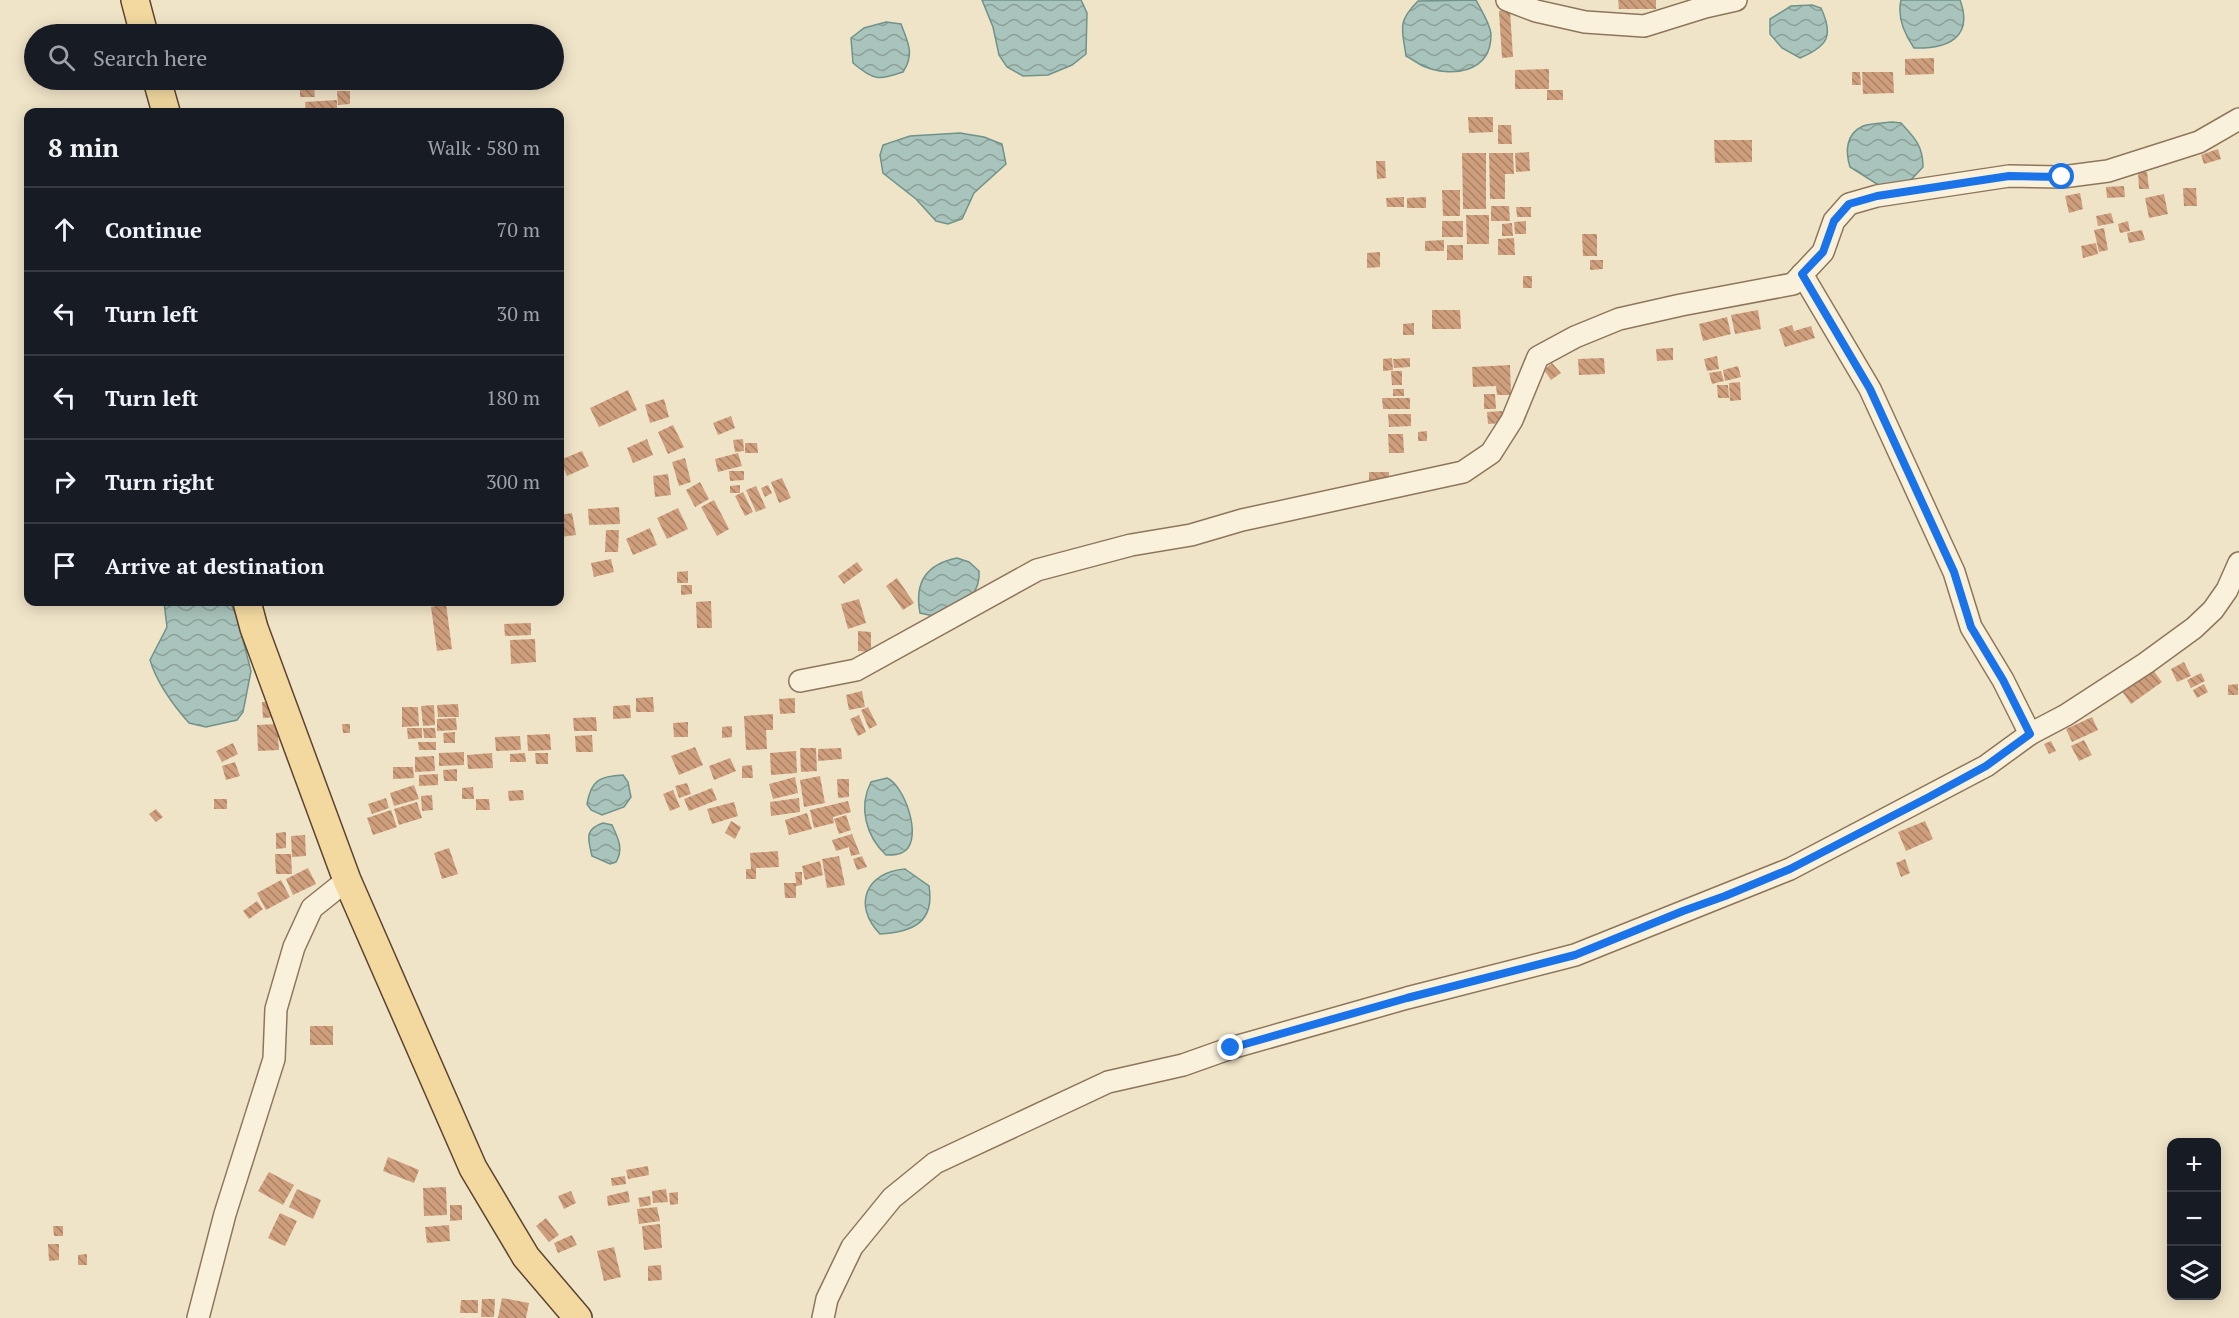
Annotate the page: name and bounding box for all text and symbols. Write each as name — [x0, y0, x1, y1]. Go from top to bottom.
search box — [24, 24, 564, 90]
icon: search — [45, 41, 78, 74]
text: Search here — [93, 43, 207, 72]
text: 8 min — [48, 130, 119, 164]
text: Walk · 580 m — [428, 134, 540, 161]
route start — [2048, 163, 2074, 189]
icon: ahead — [48, 213, 81, 246]
text: Continue — [105, 215, 202, 244]
text: 70 m — [497, 216, 540, 243]
icon: left — [48, 297, 81, 330]
text: Turn left — [105, 299, 198, 328]
text: 30 m — [497, 300, 540, 327]
icon: left — [48, 381, 81, 414]
text: Turn left — [105, 383, 198, 412]
text: 180 m — [486, 384, 540, 411]
icon: right — [48, 465, 81, 498]
text: Turn right — [105, 467, 214, 496]
text: 300 m — [486, 468, 540, 495]
icon: arrive — [48, 549, 81, 582]
text: Arrive at destination — [105, 551, 324, 580]
route end — [1217, 1034, 1243, 1060]
map controls — [2167, 1138, 2221, 1300]
button: + — [2167, 1138, 2221, 1192]
button: − — [2167, 1192, 2221, 1246]
button: layers — [2167, 1246, 2221, 1300]

